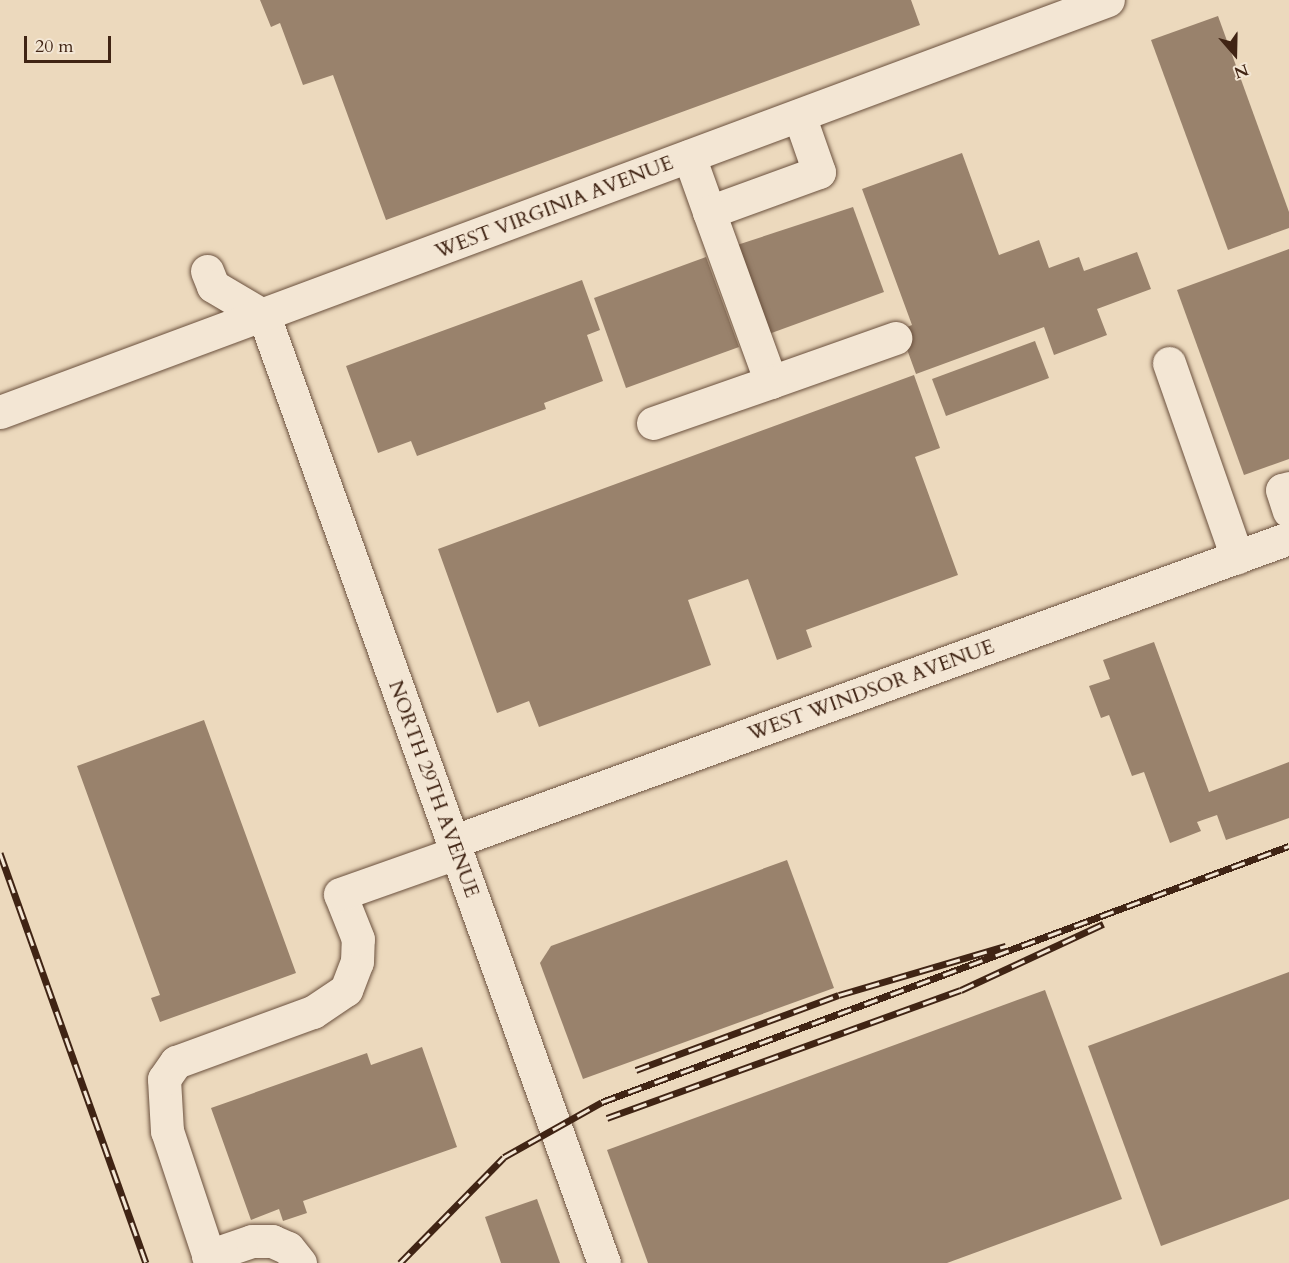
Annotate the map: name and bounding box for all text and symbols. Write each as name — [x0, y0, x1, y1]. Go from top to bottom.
scale bar — [27, 24, 114, 62]
north arrow — [1205, 24, 1265, 84]
text: 20 m — [35, 34, 74, 59]
text: N — [1231, 58, 1251, 84]
street label: WEST VIRGINIA AVENUE — [432, 150, 676, 264]
street label: WEST WINDSOR AVENUE — [745, 634, 997, 746]
street label: NORTH 29TH AVENUE — [384, 677, 484, 901]

